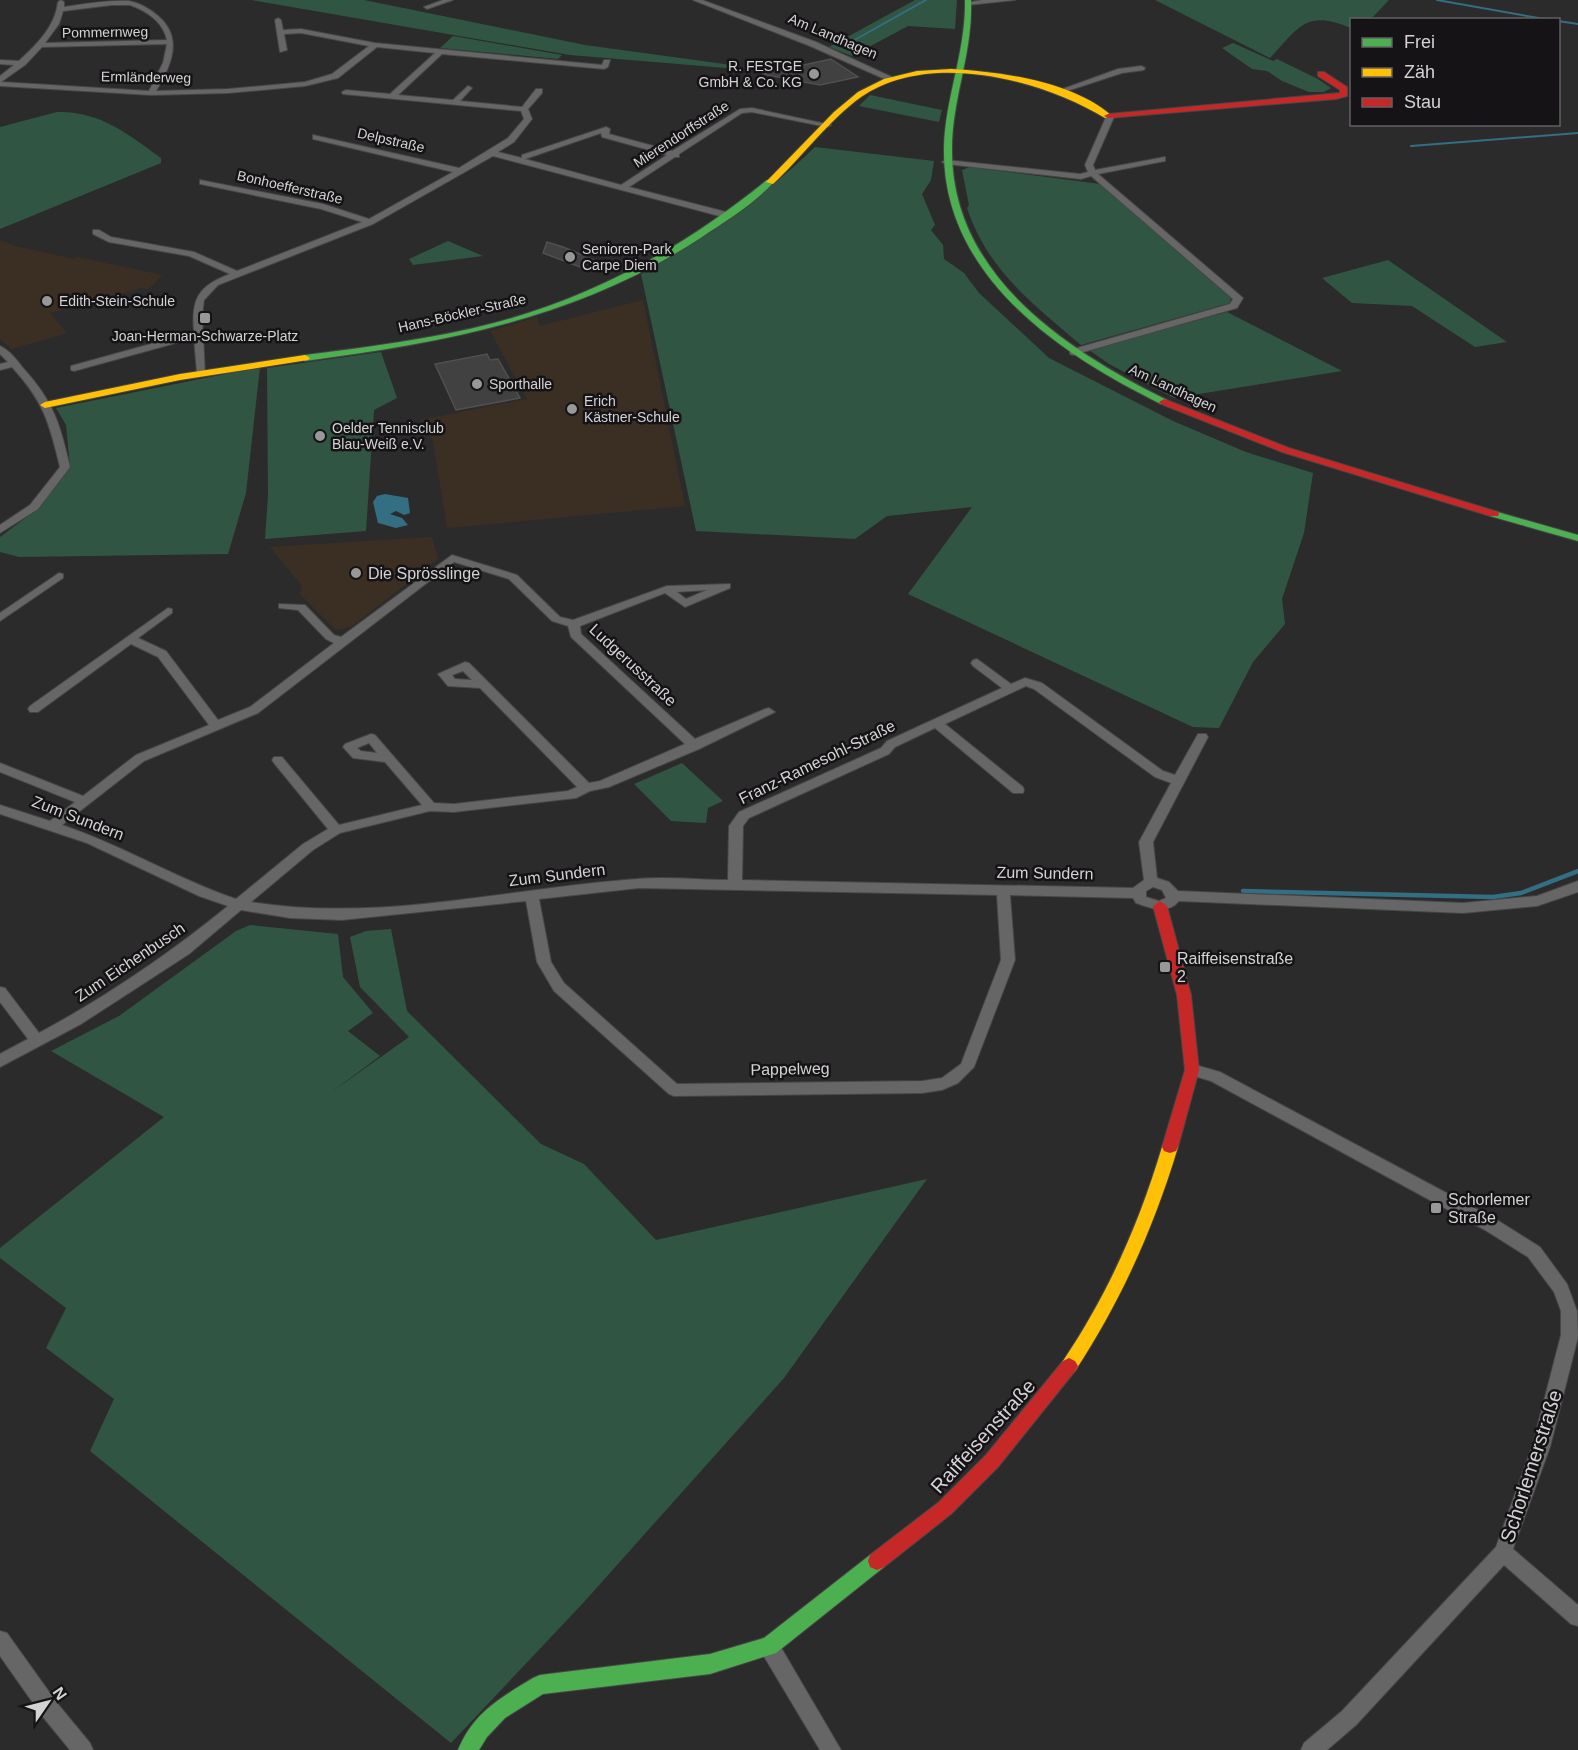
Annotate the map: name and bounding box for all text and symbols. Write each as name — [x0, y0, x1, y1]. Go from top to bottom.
street label: Am Landhagen — [786, 10, 880, 62]
legend — [1350, 18, 1560, 126]
street label: Pommernweg — [62, 23, 148, 41]
text: Frei — [1404, 32, 1435, 52]
place label: R. FESTGE GmbH & Co. KG — [699, 58, 802, 90]
text: Zäh — [1404, 62, 1435, 82]
marker: R. FESTGE GmbH & Co. KG — [807, 67, 821, 81]
street label: Ermländerweg — [101, 68, 191, 86]
text: Stau — [1404, 92, 1441, 112]
street label: Mierendorffstraße — [630, 97, 732, 171]
street label: Delpstraße — [356, 125, 426, 156]
street label: Bonhoefferstraße — [236, 167, 345, 207]
place label: Senioren-Park Carpe Diem — [582, 241, 672, 273]
marker: Senioren-Park Carpe Diem — [563, 250, 577, 264]
street label: Hans-Böckler-Straße — [397, 290, 528, 335]
place label: Edith-Stein-Schule — [59, 293, 175, 309]
marker: Edith-Stein-Schule — [40, 294, 54, 308]
marker: Joan-Herman-Schwarze-Platz — [198, 311, 212, 325]
place label: Joan-Herman-Schwarze-Platz — [112, 328, 298, 344]
street label: Am Landhagen — [1127, 361, 1219, 415]
place label: Sporthalle — [489, 376, 552, 392]
marker: Sporthalle — [470, 377, 484, 391]
place label: Erich Kästner-Schule — [584, 393, 680, 425]
marker: Erich Kästner-Schule — [565, 402, 579, 416]
place label: Oelder Tennisclub Blau-Weiß e.V. — [332, 420, 444, 452]
marker: Oelder Tennisclub Blau-Weiß e.V. — [313, 429, 327, 443]
place label: Die Sprösslinge — [368, 565, 480, 582]
marker: Die Sprösslinge — [349, 566, 363, 580]
street label: Ludgerusstraße — [586, 621, 680, 709]
street label: Franz-Ramesohl-Straße — [736, 717, 898, 807]
street label: Zum Sundern — [30, 793, 126, 843]
street label: Zum Sundern — [508, 861, 606, 889]
street label: Zum Sundern — [996, 864, 1094, 882]
street label: Zum Eichenbusch — [72, 919, 188, 1005]
place label: Raiffeisenstraße 2 — [1177, 950, 1293, 985]
marker: Raiffeisenstraße 2 — [1158, 960, 1172, 974]
street label: Pappelweg — [750, 1060, 830, 1078]
place label: Schorlemer Straße — [1448, 1191, 1530, 1226]
marker: Schorlemer Straße — [1429, 1201, 1443, 1215]
street label: Raiffeisenstraße — [926, 1375, 1040, 1497]
street label: Schorlemerstraße — [1496, 1387, 1566, 1545]
north arrow — [18, 1672, 78, 1732]
text: N — [50, 1684, 70, 1703]

